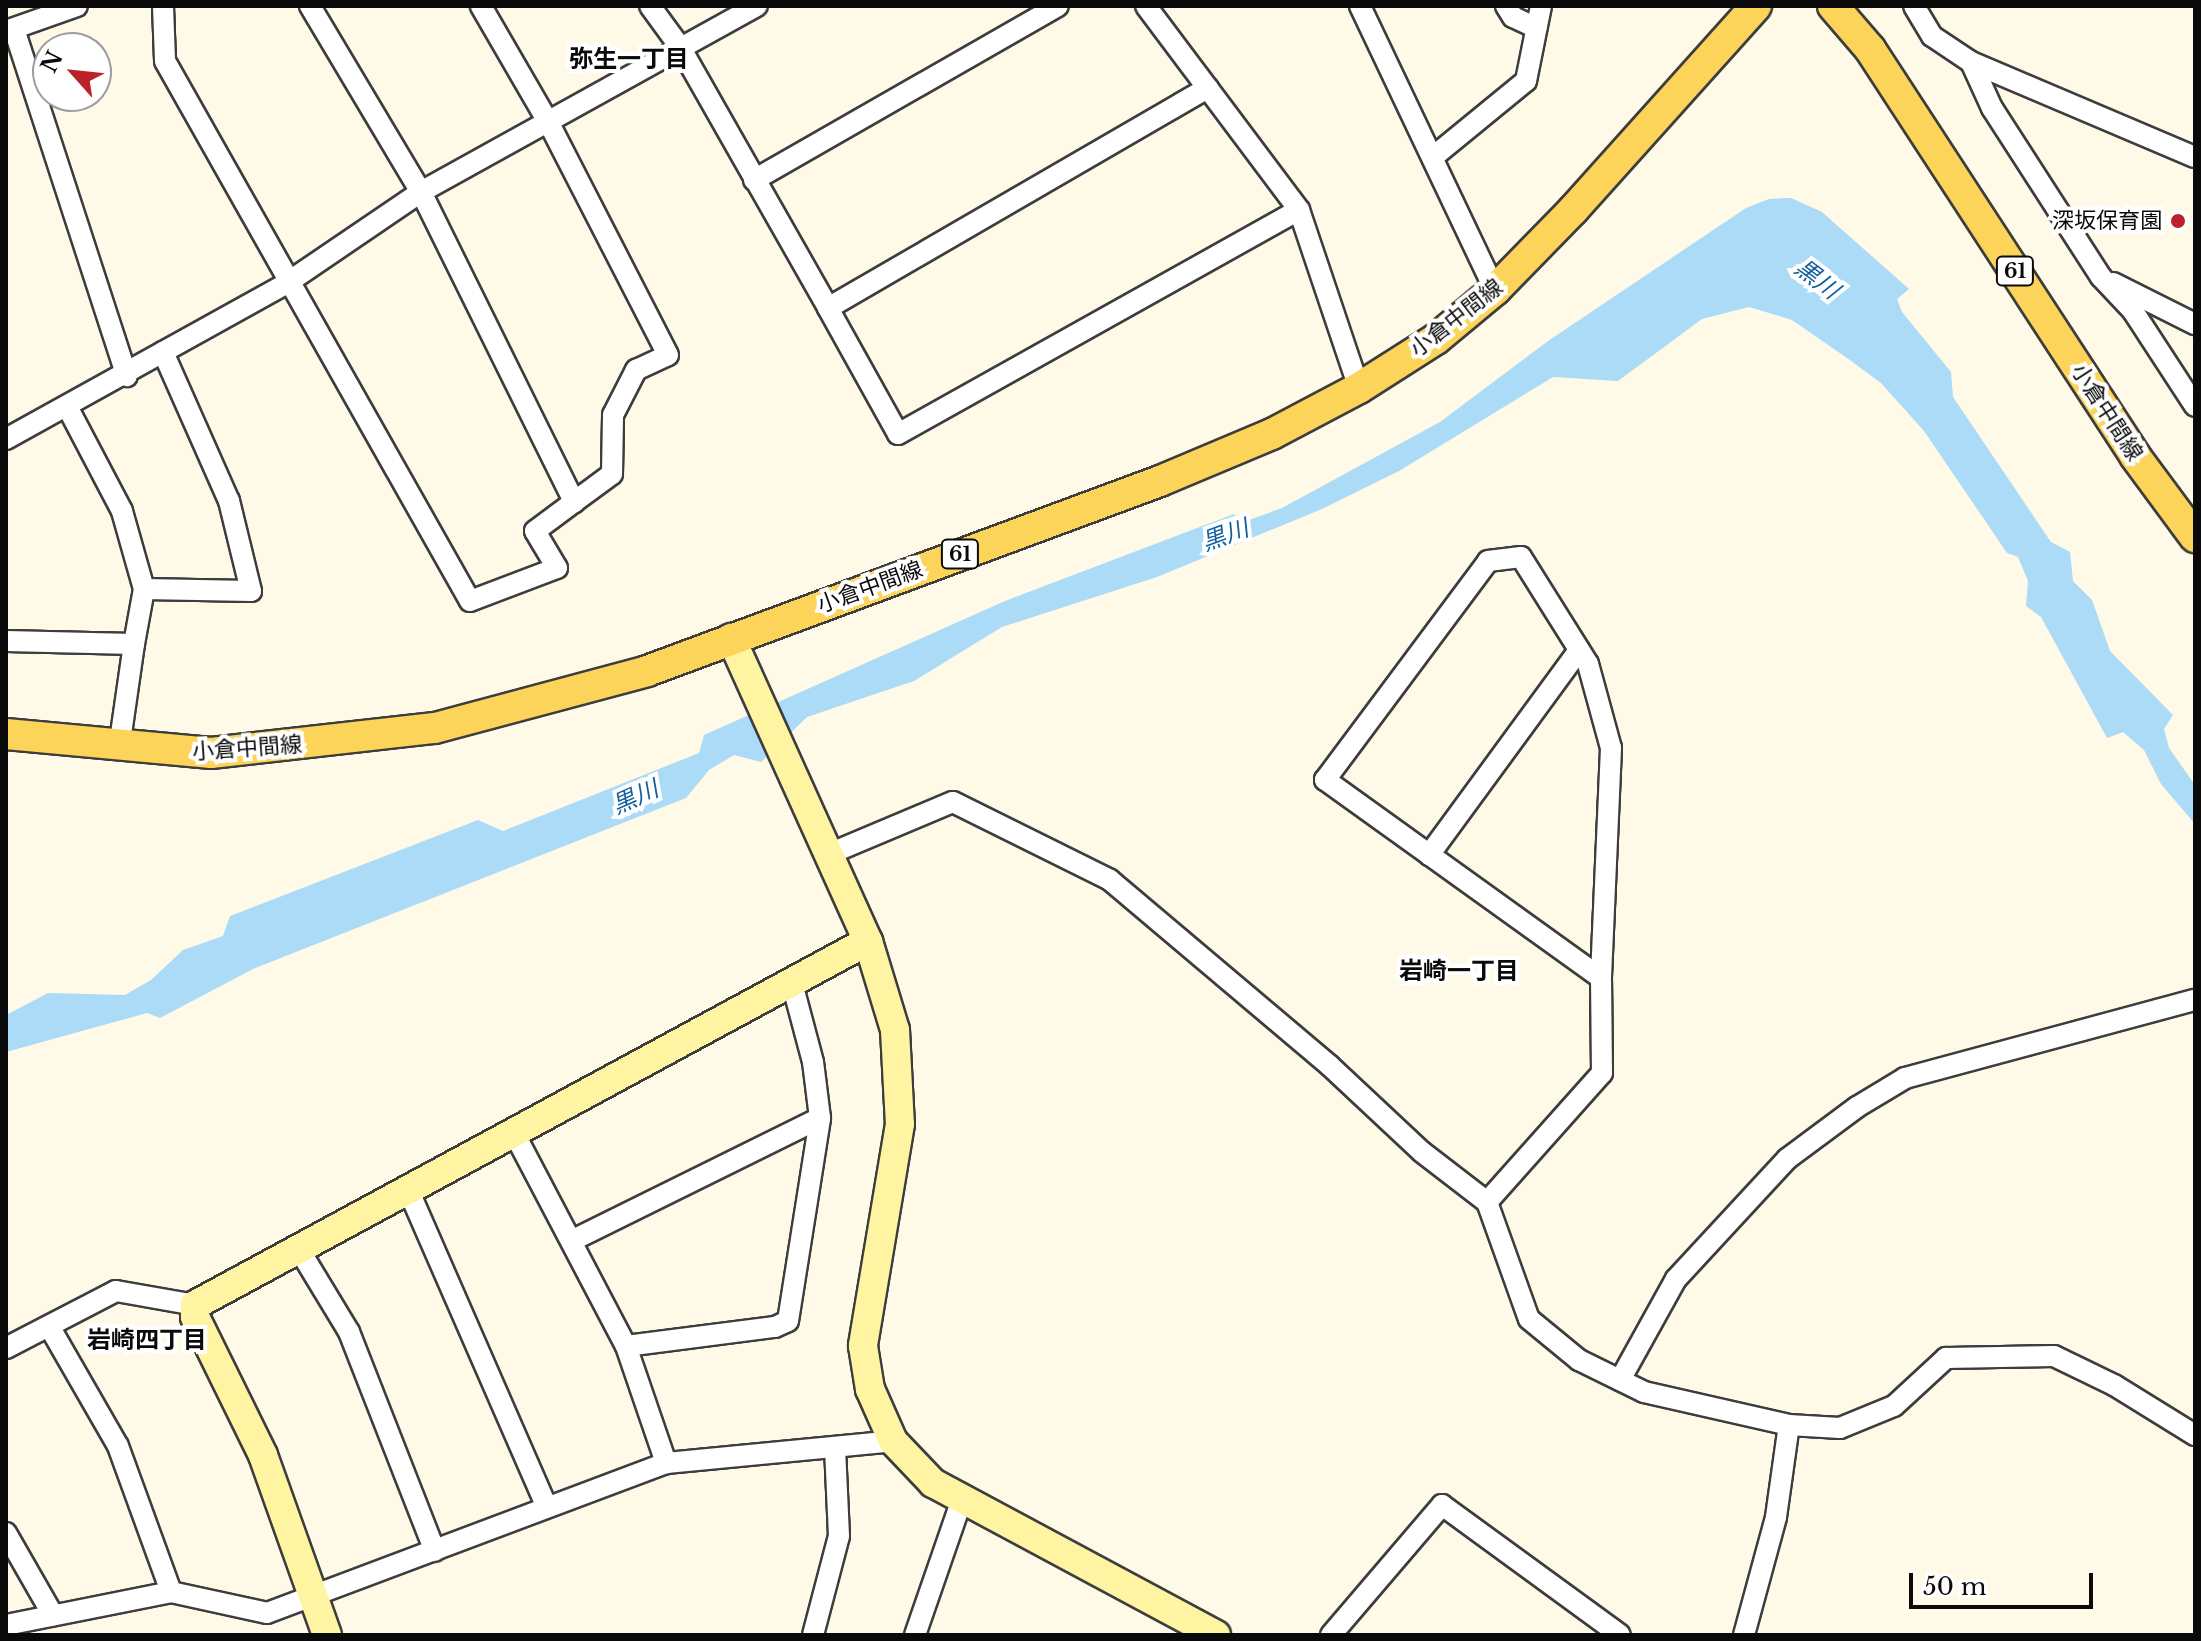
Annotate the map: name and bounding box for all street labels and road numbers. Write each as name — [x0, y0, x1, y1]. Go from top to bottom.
road number: 61 — [1995, 255, 2035, 287]
street label: 小倉中間線 — [1405, 274, 1507, 362]
street label: 小倉中間線 — [2066, 359, 2148, 465]
road number: 61 — [940, 538, 980, 570]
street label: 小倉中間線 — [814, 556, 926, 618]
street label: 小倉中間線 — [191, 731, 303, 765]

